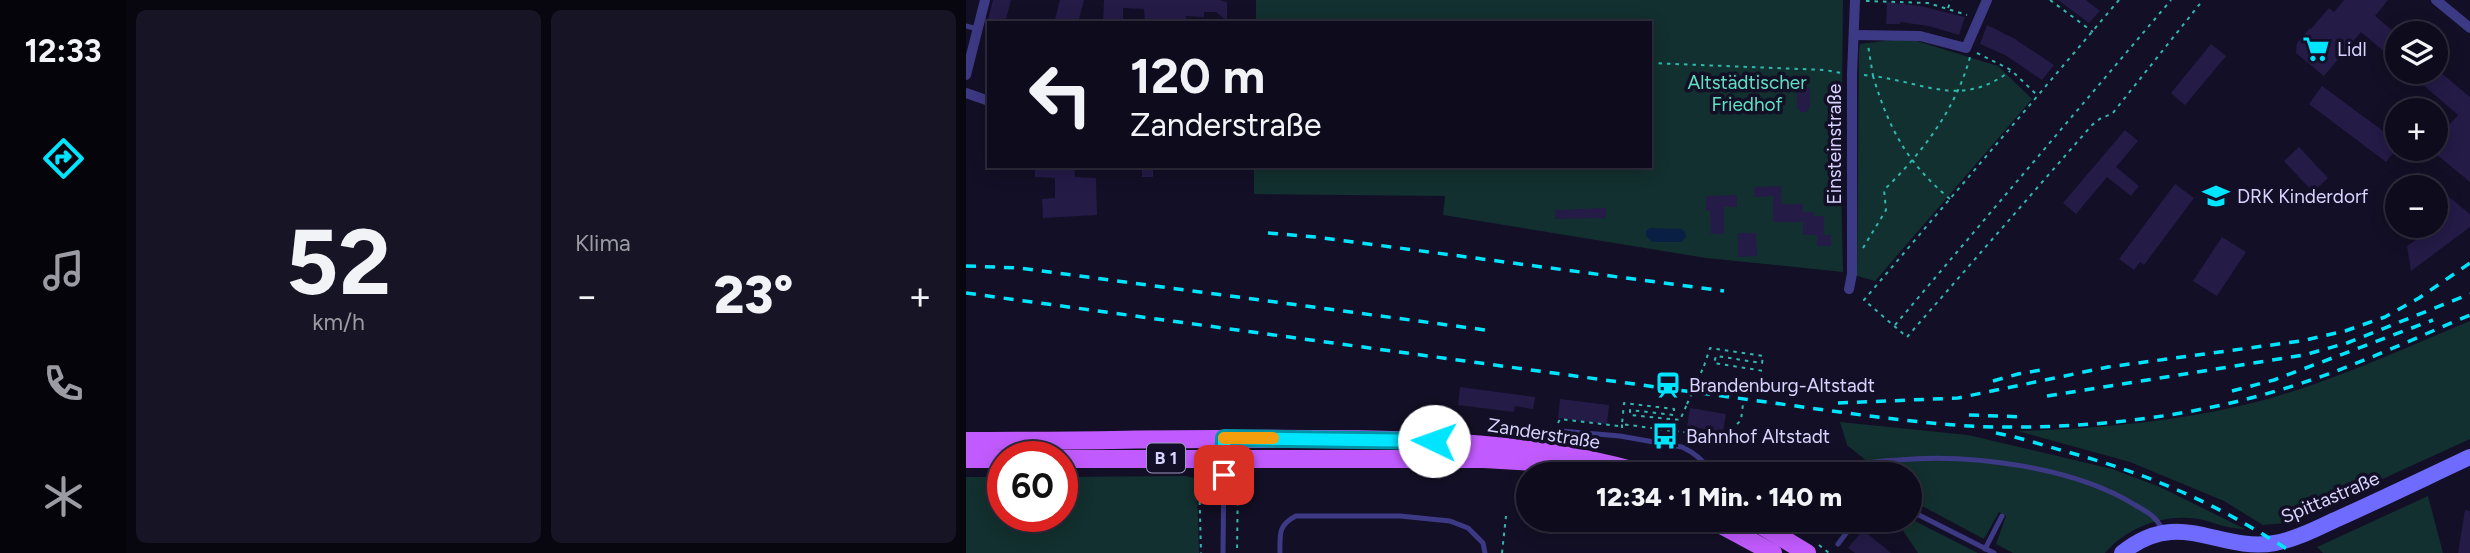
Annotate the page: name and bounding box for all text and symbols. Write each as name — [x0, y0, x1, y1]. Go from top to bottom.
map controls — [2385, 21, 2448, 238]
button: layers — [2385, 21, 2448, 84]
text: 12:33 — [24, 32, 102, 70]
supermarket icon: Lidl — [2301, 34, 2331, 64]
place label: Lidl — [2337, 38, 2367, 61]
text: 120 m — [1130, 46, 1265, 105]
icon: left — [1015, 49, 1106, 140]
park label: Altstädtischer Friedhof — [1687, 71, 1807, 116]
street label: Einsteinstraße — [1823, 84, 1846, 204]
button: + — [2385, 98, 2448, 161]
text: Zanderstraße — [1130, 106, 1321, 144]
icon: directions — [39, 134, 88, 183]
button: − — [2385, 175, 2448, 238]
school or university icon: DRK Kinderdorf — [2201, 181, 2231, 211]
place label: DRK Kinderdorf — [2237, 185, 2368, 208]
text: 52 — [286, 208, 391, 317]
text: Klima — [575, 229, 631, 257]
icon: music — [39, 246, 88, 295]
text: 23° — [714, 264, 793, 326]
text: − — [575, 273, 599, 319]
text: + — [908, 273, 932, 319]
text: km/h — [312, 308, 365, 336]
icon: phone — [39, 359, 88, 408]
station icon: Brandenburg-Altstadt — [1653, 370, 1683, 400]
place label: Brandenburg-Altstadt — [1689, 374, 1875, 397]
position arrow — [1397, 404, 1471, 478]
street label: Zanderstraße — [1486, 413, 1602, 454]
bus stop icon: Bahnhof Altstadt — [1650, 421, 1680, 451]
place label: Bahnhof Altstadt — [1686, 425, 1830, 448]
speed limit sign: 60 — [987, 441, 1078, 532]
road number: B 1 — [1147, 444, 1185, 472]
pin — [1194, 445, 1254, 505]
icon: arrive — [1205, 456, 1243, 494]
street label: Spittastraße — [2278, 466, 2383, 528]
icon: climate — [39, 472, 88, 521]
text: 12:34 · 1 Min. · 140 m — [1596, 481, 1842, 513]

